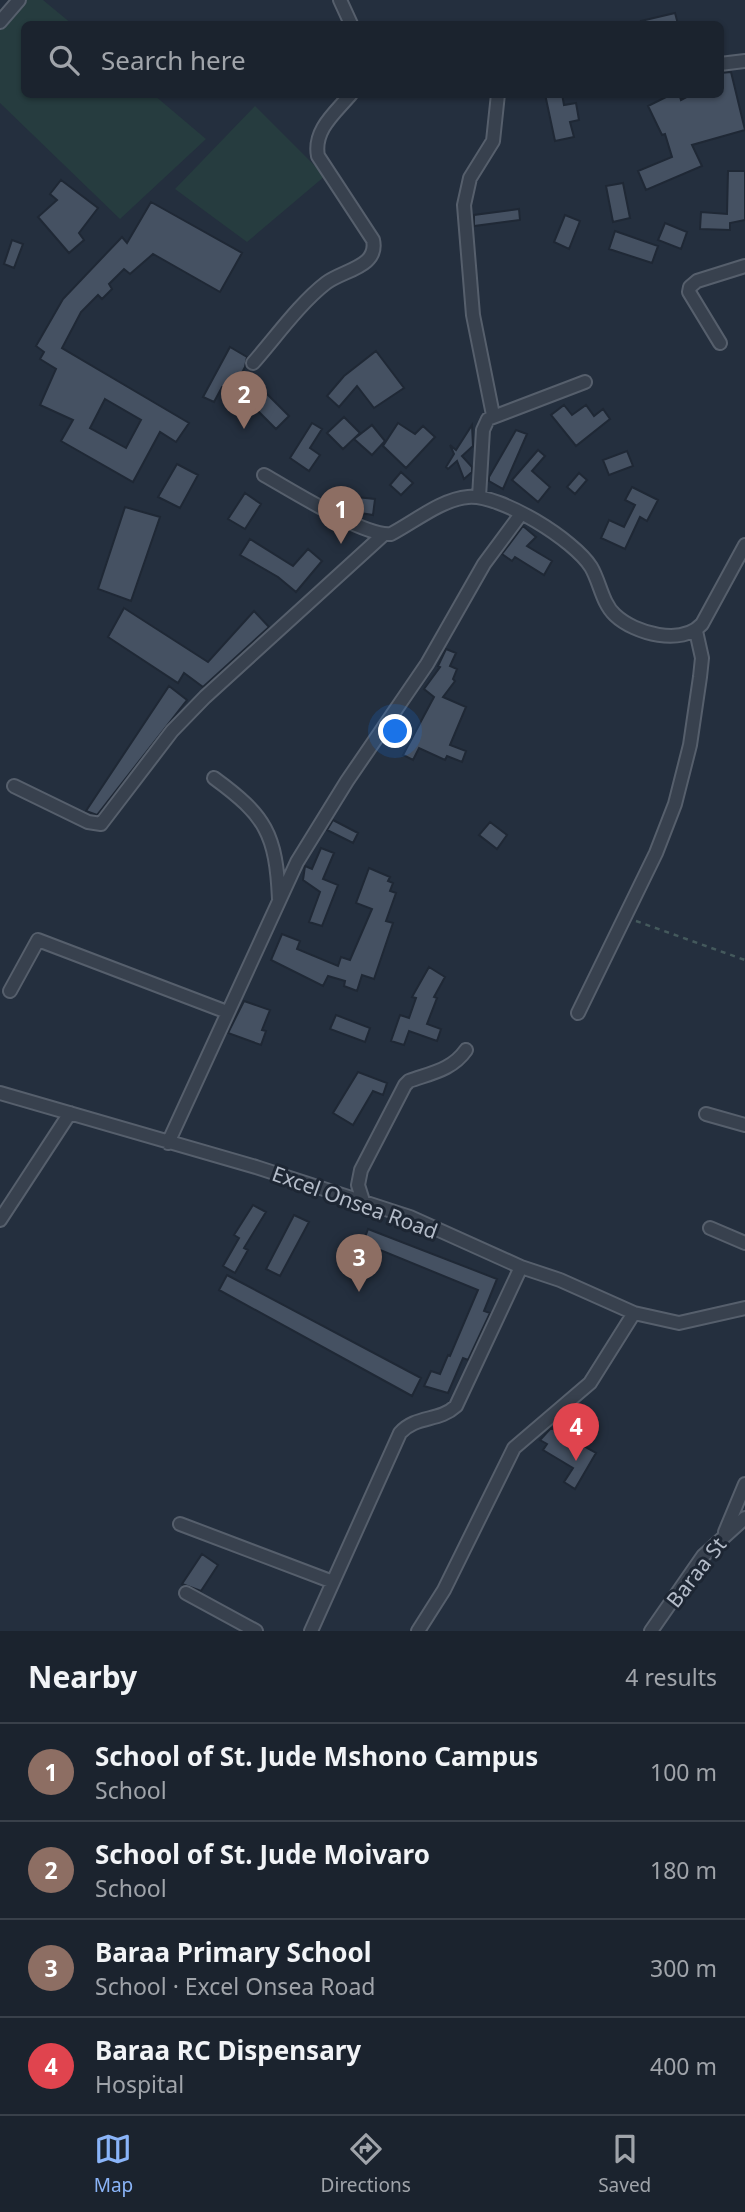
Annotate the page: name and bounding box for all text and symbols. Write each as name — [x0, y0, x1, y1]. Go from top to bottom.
search box — [21, 21, 724, 98]
icon: search — [45, 41, 83, 79]
text: Search here — [101, 42, 246, 78]
pin: 2 — [221, 371, 267, 429]
pin: 1 — [318, 486, 364, 544]
your location — [378, 714, 412, 748]
street label: Excel Onsea Road — [268, 1159, 442, 1245]
pin: 3 — [336, 1234, 382, 1292]
pin: 4 — [553, 1403, 599, 1461]
street label: Baraa St — [660, 1531, 732, 1613]
text: Nearby — [28, 1656, 137, 1697]
text: 4 results — [625, 1661, 717, 1693]
text: School of St. Jude Mshono Campus — [95, 1738, 538, 1774]
text: 1 — [44, 1756, 58, 1788]
text: 100 m — [650, 1756, 717, 1788]
text: School — [95, 1774, 167, 1806]
text: School of St. Jude Moivaro — [95, 1836, 430, 1872]
text: 2 — [44, 1854, 58, 1886]
text: 180 m — [650, 1854, 717, 1886]
text: School — [95, 1872, 167, 1904]
text: Baraa Primary School — [95, 1934, 371, 1970]
text: 3 — [44, 1952, 58, 1984]
text: 300 m — [650, 1952, 717, 1984]
text: School · Excel Onsea Road — [95, 1970, 376, 2002]
text: Baraa RC Dispensary — [95, 2032, 361, 2068]
text: 4 — [44, 2050, 58, 2082]
text: 400 m — [650, 2050, 717, 2082]
text: Hospital — [95, 2068, 184, 2100]
tab: Map — [94, 2130, 133, 2198]
tab: Directions — [321, 2130, 411, 2198]
tab: Saved — [598, 2130, 651, 2198]

